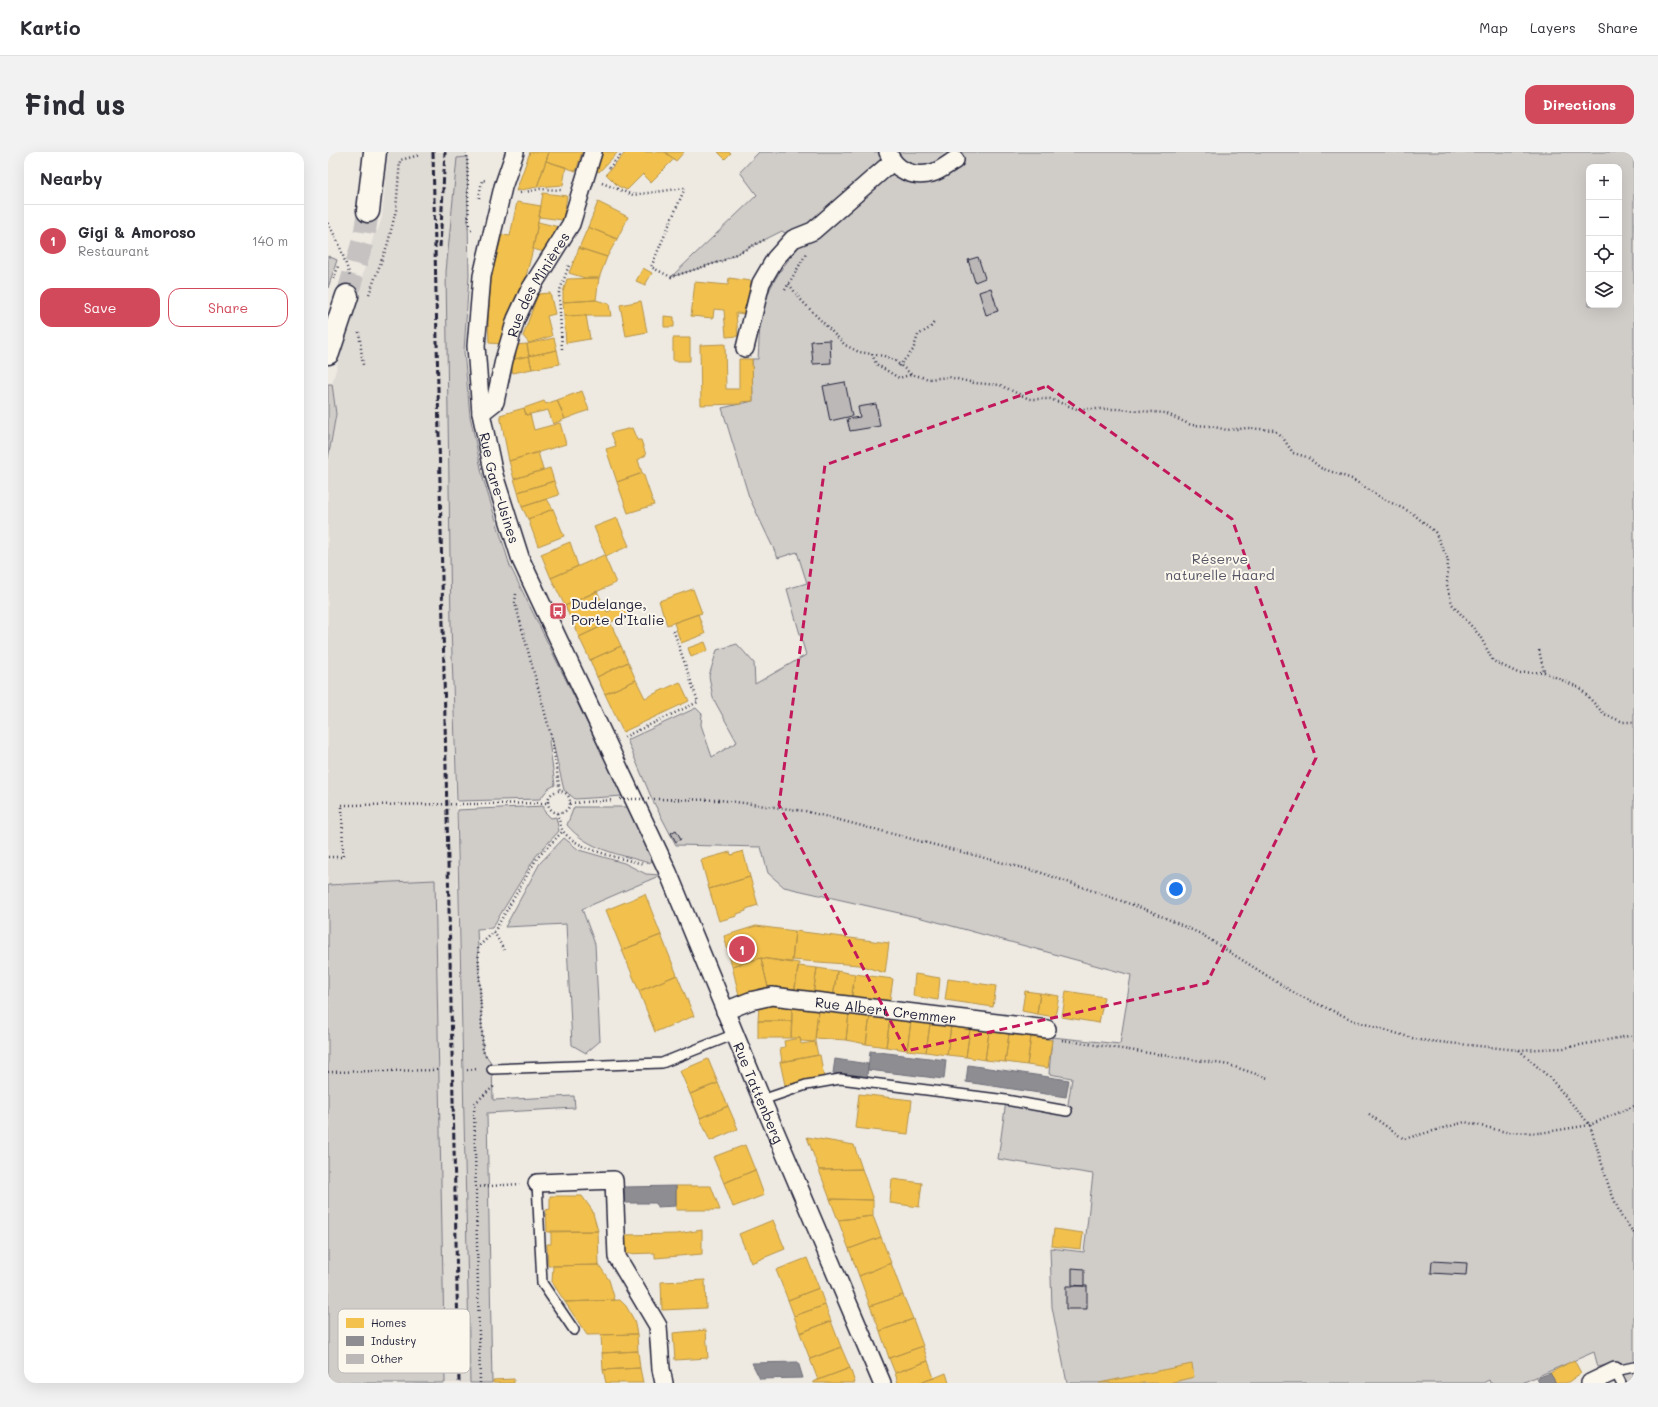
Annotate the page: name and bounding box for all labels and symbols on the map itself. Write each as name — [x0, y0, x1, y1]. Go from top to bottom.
street label: Rue des Minières — [502, 228, 573, 339]
street label: Rue Gare-Usines — [476, 431, 525, 545]
park label: Réserve naturelle Haard — [1165, 549, 1275, 584]
place label: Dudelange, Porte d’Italie — [571, 594, 664, 629]
bus stop icon: Dudelange, Porte d’Italie — [548, 601, 568, 621]
your location — [1166, 879, 1186, 899]
pin: 1 — [729, 934, 755, 964]
street label: Rue Albert Cremmer — [814, 992, 957, 1028]
street label: Rue Tattenberg — [730, 1039, 789, 1146]
legend — [338, 1309, 470, 1373]
text: Homes — [371, 1315, 406, 1330]
text: Industry — [371, 1333, 417, 1348]
text: Other — [371, 1351, 403, 1366]

